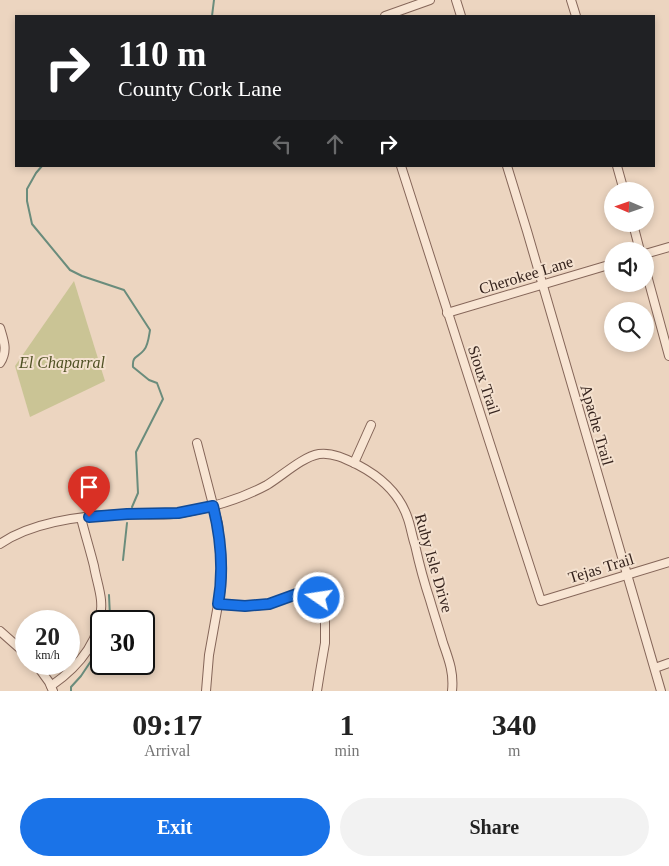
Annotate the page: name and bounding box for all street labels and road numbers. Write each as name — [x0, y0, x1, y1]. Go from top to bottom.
street label: Cherokee Lane — [477, 253, 575, 297]
street label: Sioux Trail — [465, 343, 503, 417]
street label: Apache Trail — [576, 383, 617, 468]
street label: Ruby Isle Drive — [411, 512, 456, 615]
street label: Tejas Trail — [566, 550, 637, 587]

